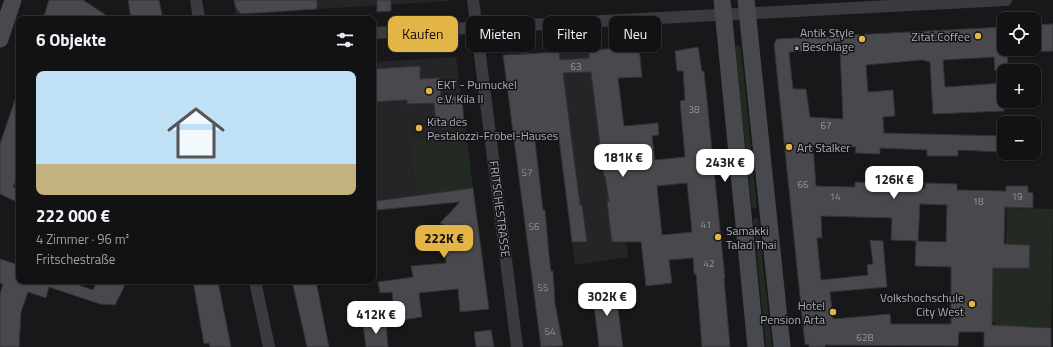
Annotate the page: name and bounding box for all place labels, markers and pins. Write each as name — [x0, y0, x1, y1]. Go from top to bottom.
place label: Antik Style • Beschläge — [794, 23, 854, 56]
place label: Zitat.Coffee — [911, 27, 970, 46]
marker: Zitat.Coffee — [973, 31, 983, 41]
marker: Antik Style • Beschläge — [857, 34, 867, 44]
place label: EKT - Pumuckel e.V. Kila II — [437, 75, 517, 108]
marker: EKT - Pumuckel e.V. Kila II — [424, 86, 434, 96]
place label: Kita des Pestalozzi-Fröbel-Hauses — [427, 112, 559, 145]
marker: Kita des Pestalozzi-Fröbel-Hauses — [414, 123, 424, 133]
place label: Art Stalker — [797, 138, 850, 157]
marker: Art Stalker — [784, 142, 794, 152]
pin: 181K € — [590, 144, 656, 178]
pin: 243K € — [692, 149, 758, 183]
pin: 126K € — [861, 166, 927, 200]
place label: Samakki Talad Thai — [726, 221, 776, 254]
pin: 222K € — [411, 225, 477, 259]
marker: Samakki Talad Thai — [713, 232, 723, 242]
pin: 302K € — [574, 283, 640, 317]
place label: Volkshochschule City West — [880, 288, 965, 321]
place label: Hotel Pension Arta — [760, 296, 825, 329]
marker: Volkshochschule City West — [967, 299, 977, 309]
pin: 412K € — [343, 301, 409, 335]
marker: Hotel Pension Arta — [828, 307, 838, 317]

